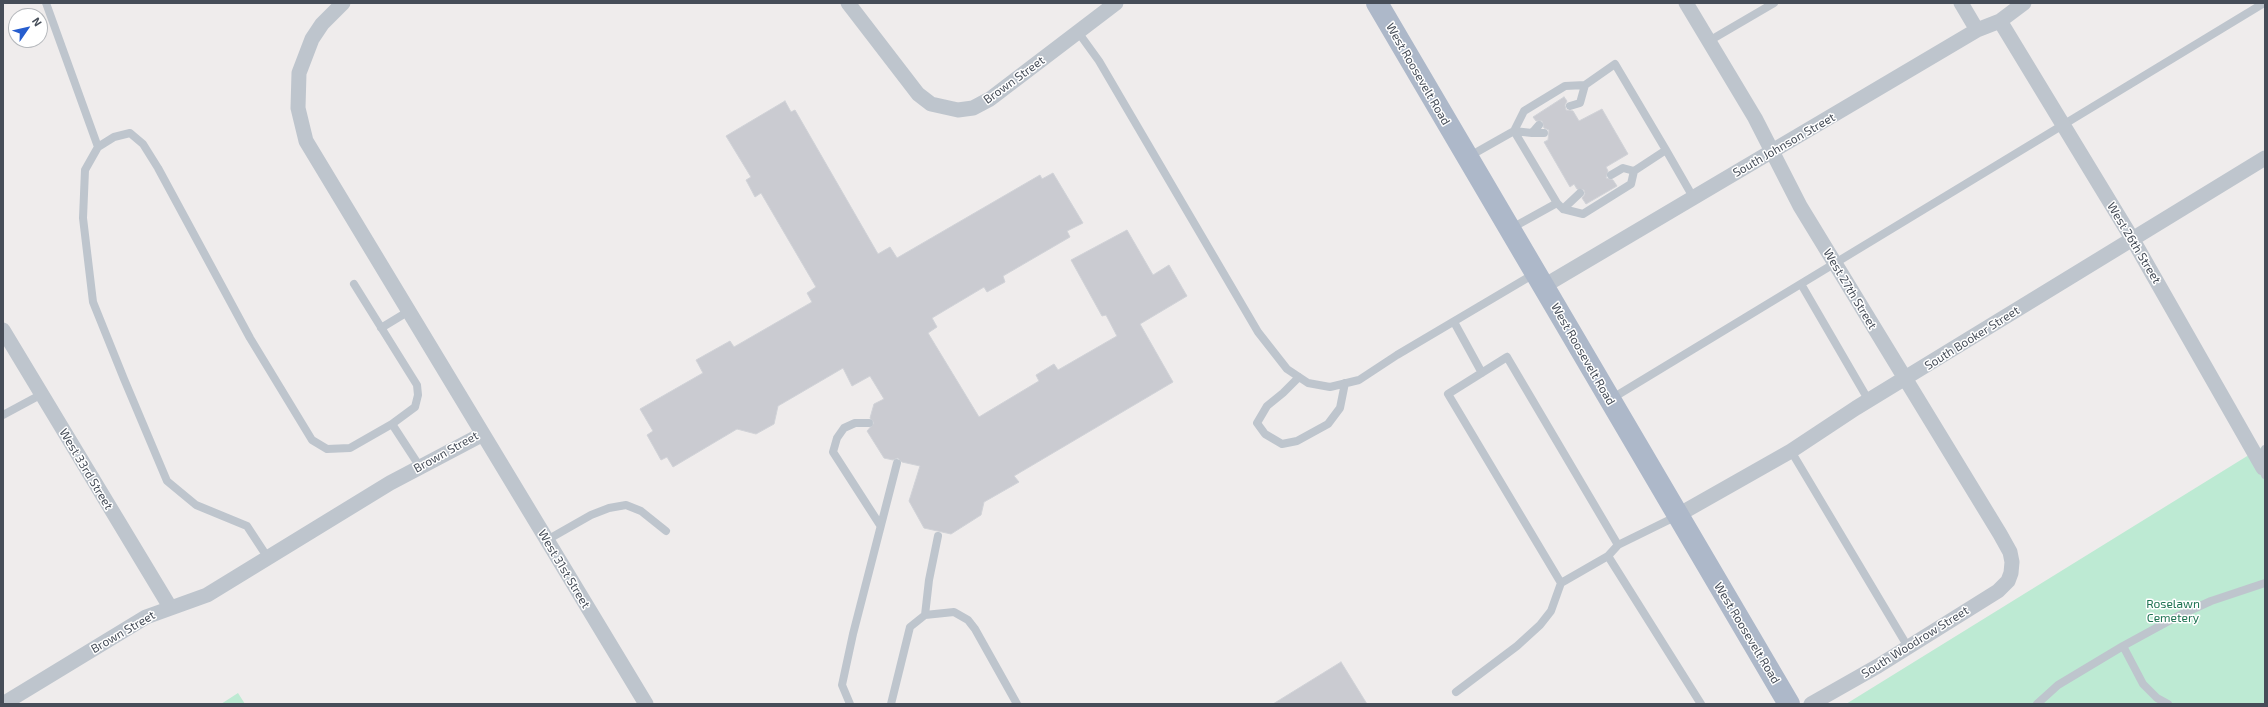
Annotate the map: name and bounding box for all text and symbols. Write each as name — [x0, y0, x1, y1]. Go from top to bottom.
north arrow — [8, 8, 48, 48]
text: N — [30, 15, 45, 28]
street label: West Roosevelt Road — [1383, 20, 1453, 128]
street label: Brown Street — [981, 53, 1047, 107]
street label: South Johnson Street — [1730, 110, 1838, 180]
street label: West 26th Street — [2104, 200, 2164, 286]
street label: West 27th Street — [1820, 246, 1880, 332]
street label: West Roosevelt Road — [1548, 300, 1618, 408]
street label: South Booker Street — [1922, 303, 2022, 373]
street label: West 33rd Street — [56, 426, 116, 512]
street label: Brown Street — [411, 428, 481, 476]
street label: West 31st Street — [535, 527, 593, 611]
street label: West Roosevelt Road — [1711, 580, 1783, 686]
park label: Roselawn Cemetery — [2146, 597, 2200, 625]
street label: South Woodrow Street — [1859, 603, 1971, 681]
street label: Brown Street — [88, 608, 158, 656]

